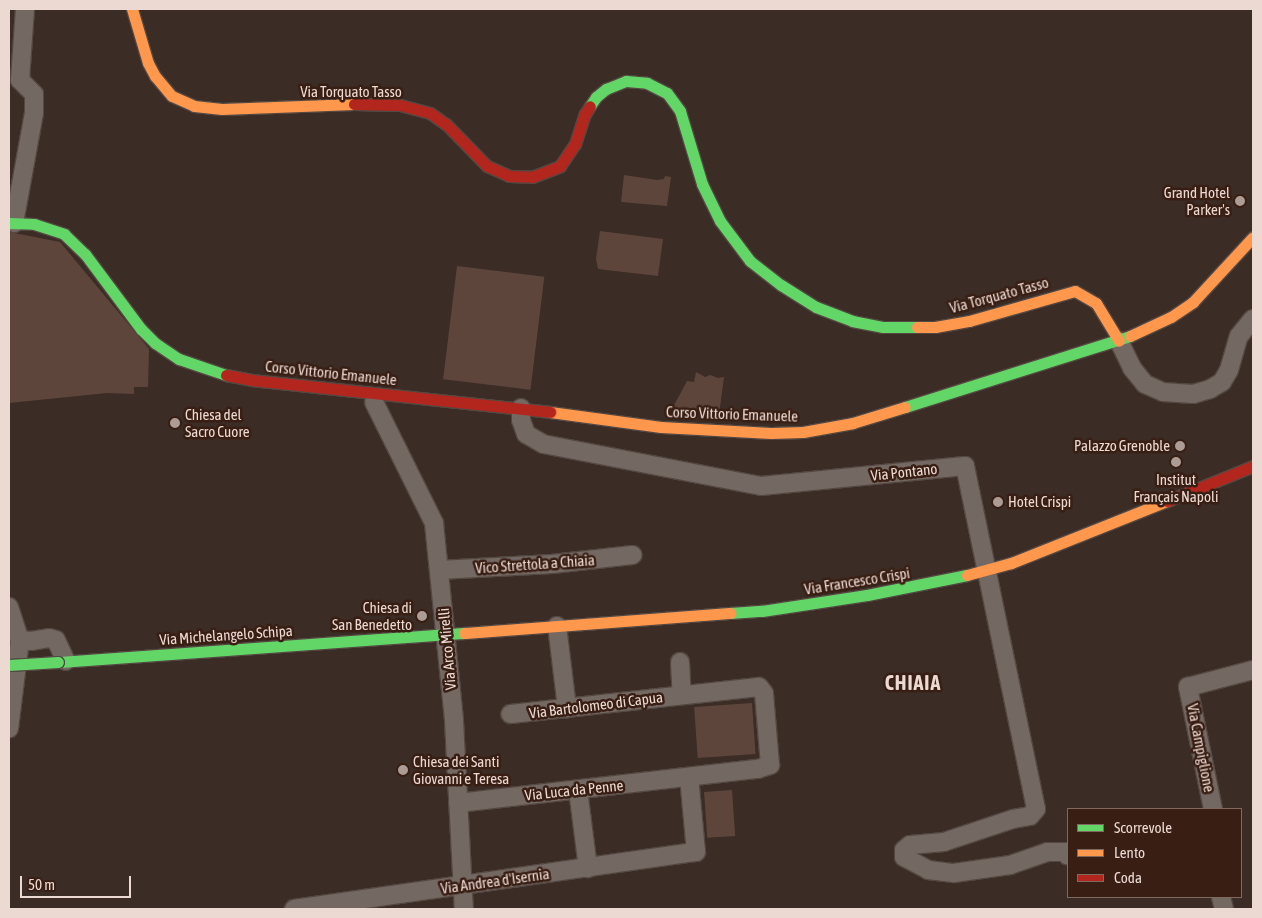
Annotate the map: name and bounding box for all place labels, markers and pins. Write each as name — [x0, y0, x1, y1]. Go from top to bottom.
place label: Grand Hotel Parker's — [1164, 183, 1230, 218]
marker: Grand Hotel Parker's — [1234, 195, 1246, 207]
place label: Chiesa del Sacro Cuore — [185, 405, 250, 440]
marker: Chiesa del Sacro Cuore — [169, 417, 181, 429]
place label: Palazzo Grenoble — [1074, 437, 1170, 455]
marker: Palazzo Grenoble — [1174, 440, 1186, 452]
marker: Institut Français Napoli — [1170, 456, 1182, 468]
place label: Institut Français Napoli — [1134, 470, 1218, 505]
place label: Hotel Crispi — [1008, 493, 1071, 511]
marker: Hotel Crispi — [992, 496, 1004, 508]
place label: Chiesa di San Benedetto — [332, 598, 412, 633]
marker: Chiesa di San Benedetto — [416, 610, 428, 622]
place label: Chiesa dei Santi Giovanni e Teresa — [413, 752, 509, 787]
marker: Chiesa dei Santi Giovanni e Teresa — [397, 764, 409, 776]

